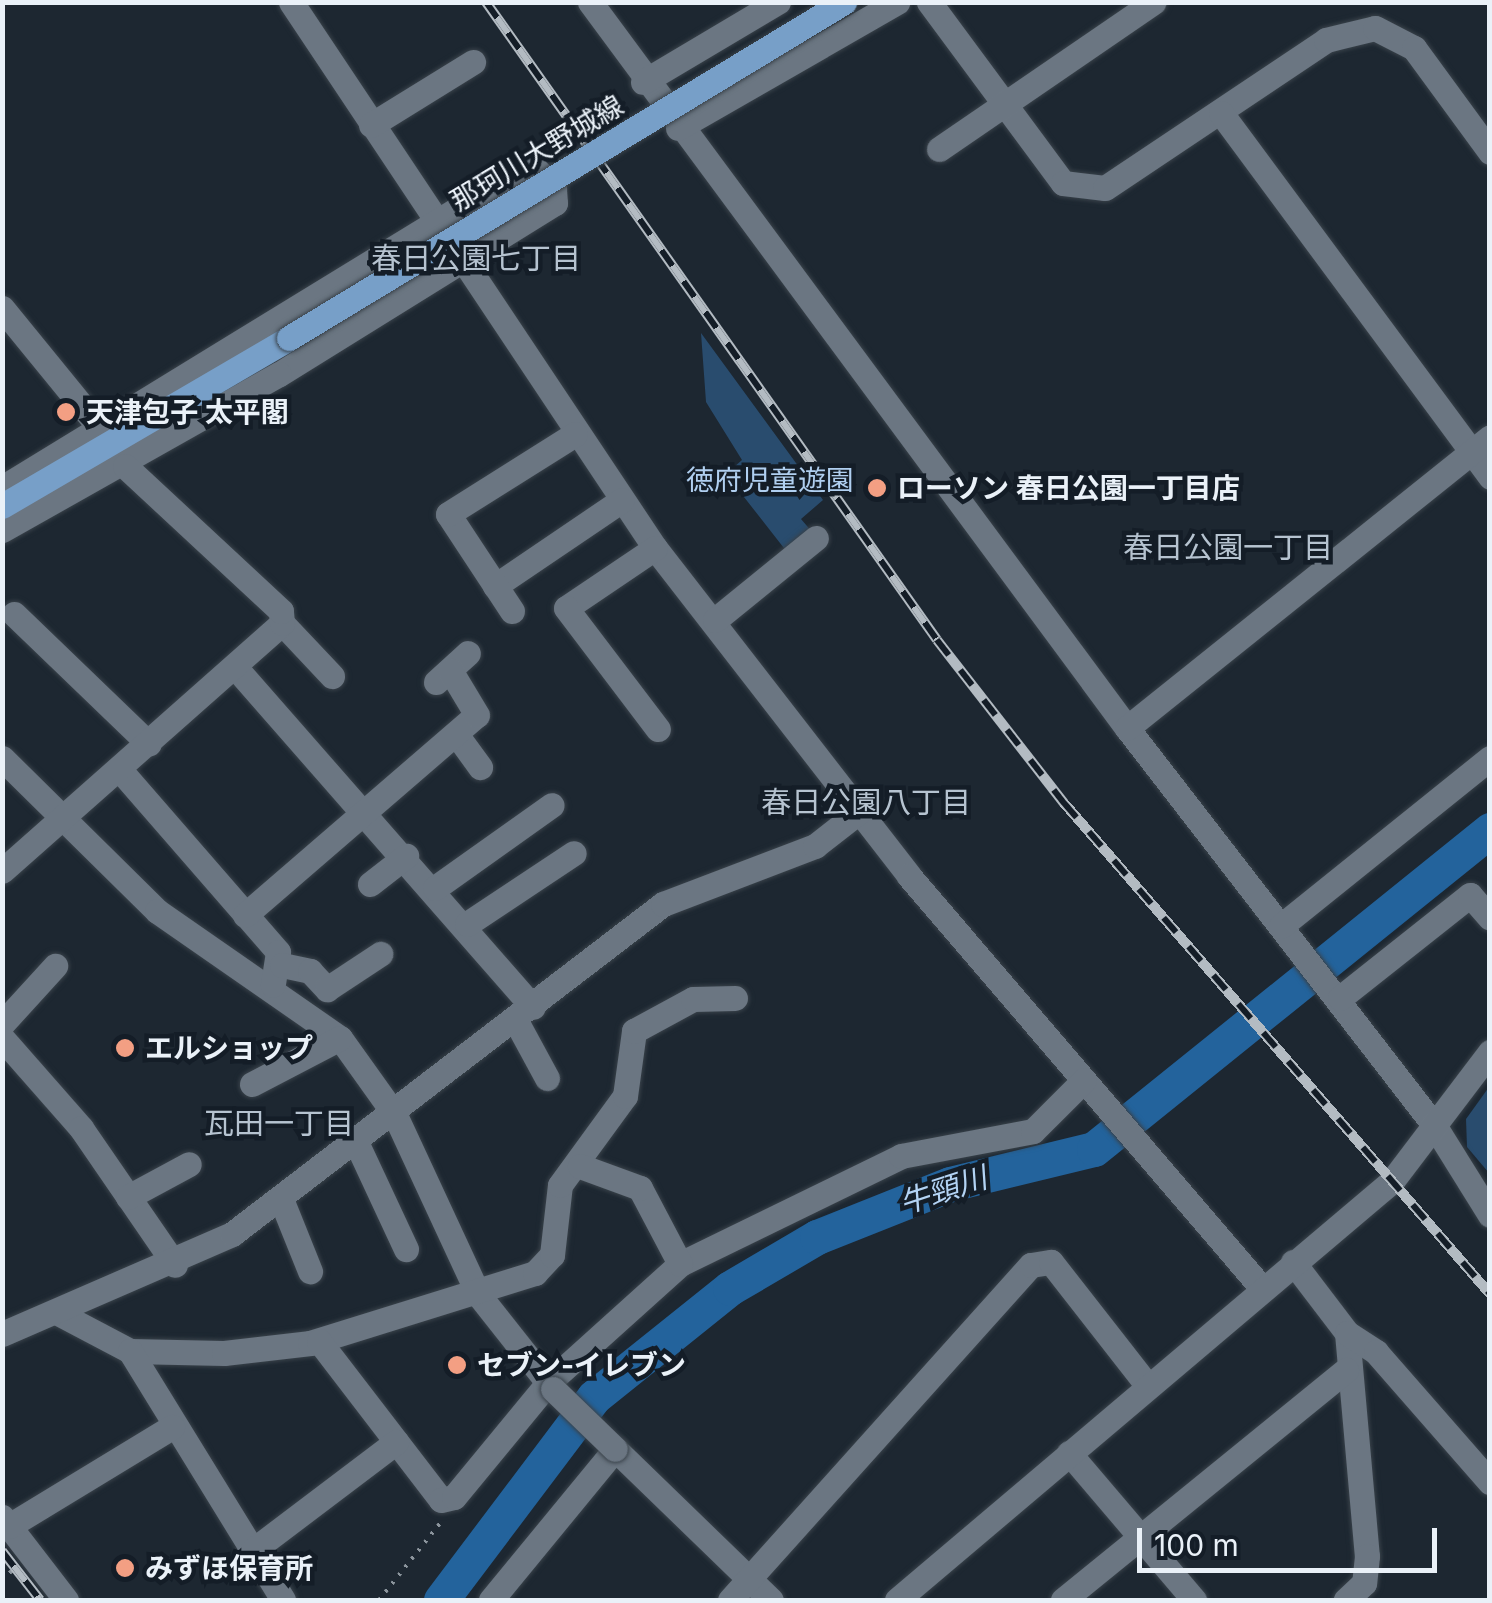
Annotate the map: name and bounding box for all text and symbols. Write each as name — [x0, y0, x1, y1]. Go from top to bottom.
street label: 那珂川大野城線 — [444, 88, 630, 218]
district label: 春日公園七丁目 — [371, 240, 581, 276]
place label: 天津包子 太平閣 — [86, 395, 289, 429]
marker: 天津包子 太平閣 — [55, 401, 77, 423]
park label: 徳府児童遊園 — [686, 463, 854, 497]
place label: ローソン 春日公園一丁目店 — [897, 471, 1240, 505]
marker: ローソン 春日公園一丁目店 — [866, 477, 888, 499]
district label: 春日公園一丁目 — [1123, 529, 1333, 565]
district label: 春日公園八丁目 — [761, 784, 971, 820]
place label: エルショップ — [145, 1031, 313, 1065]
marker: エルショップ — [114, 1037, 136, 1059]
district label: 瓦田一丁目 — [204, 1105, 354, 1141]
water label: 牛頸川 — [895, 1159, 991, 1221]
place label: セブン-イレブン — [477, 1348, 686, 1382]
marker: セブン-イレブン — [446, 1354, 468, 1376]
scale bar — [1142, 1508, 1442, 1570]
text: 100 m — [1154, 1527, 1239, 1563]
place label: みずほ保育所 — [145, 1551, 313, 1585]
marker: みずほ保育所 — [114, 1557, 136, 1579]

